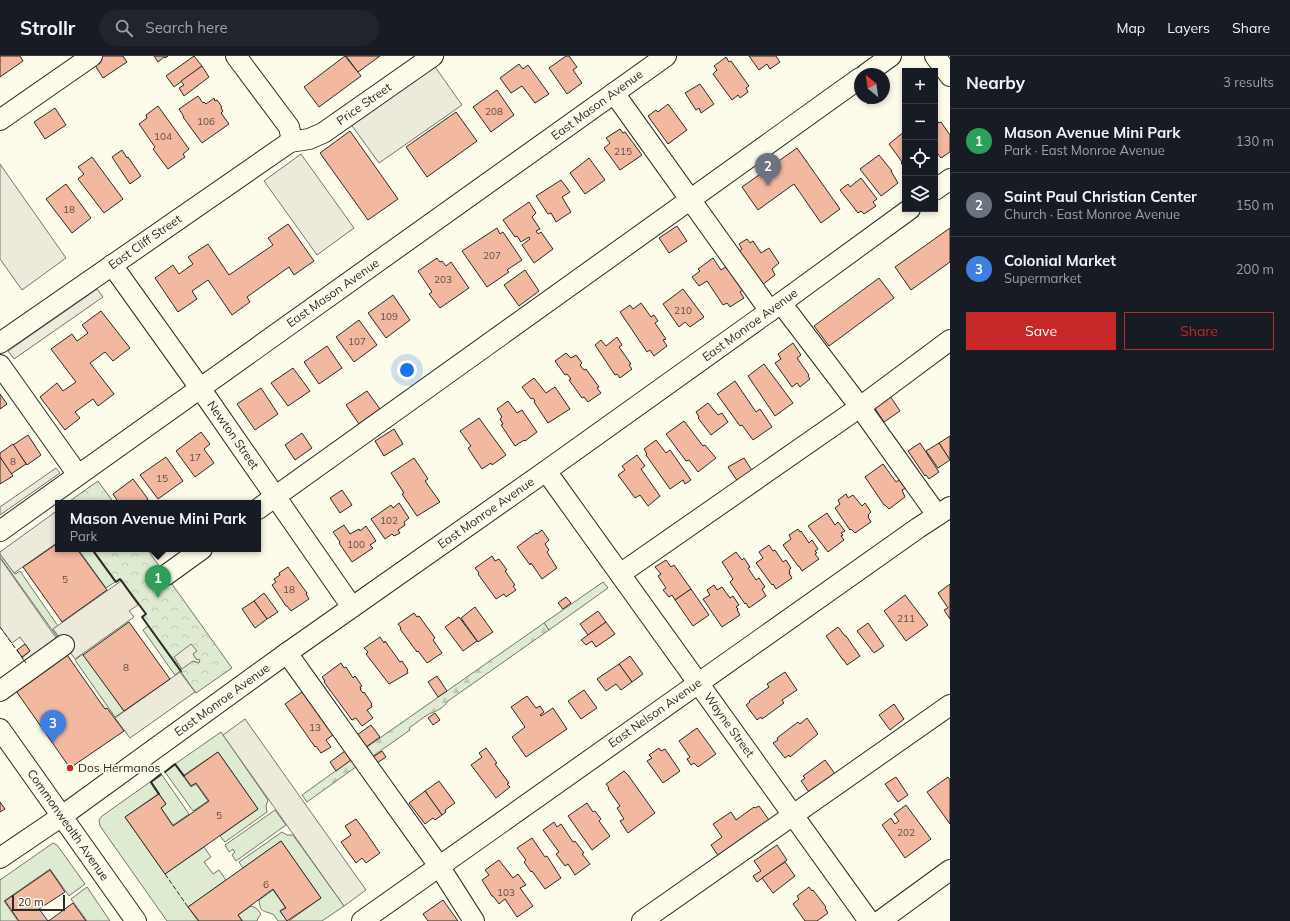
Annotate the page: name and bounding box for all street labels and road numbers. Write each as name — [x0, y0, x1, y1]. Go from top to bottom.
street label: East Mason Avenue — [548, 66, 645, 143]
street label: Price Street — [333, 79, 394, 128]
street label: East Cliff Street — [105, 211, 184, 272]
street label: East Mason Avenue — [283, 255, 382, 330]
street label: East Monroe Avenue — [699, 285, 800, 364]
street label: Newton Street — [204, 398, 263, 472]
street label: East Monroe Avenue — [435, 474, 537, 551]
street label: East Monroe Avenue — [171, 660, 272, 739]
street label: East Nelson Avenue — [605, 675, 704, 750]
street label: Wayne Street — [701, 690, 758, 760]
street label: Commonwealth Avenue — [24, 766, 113, 883]

